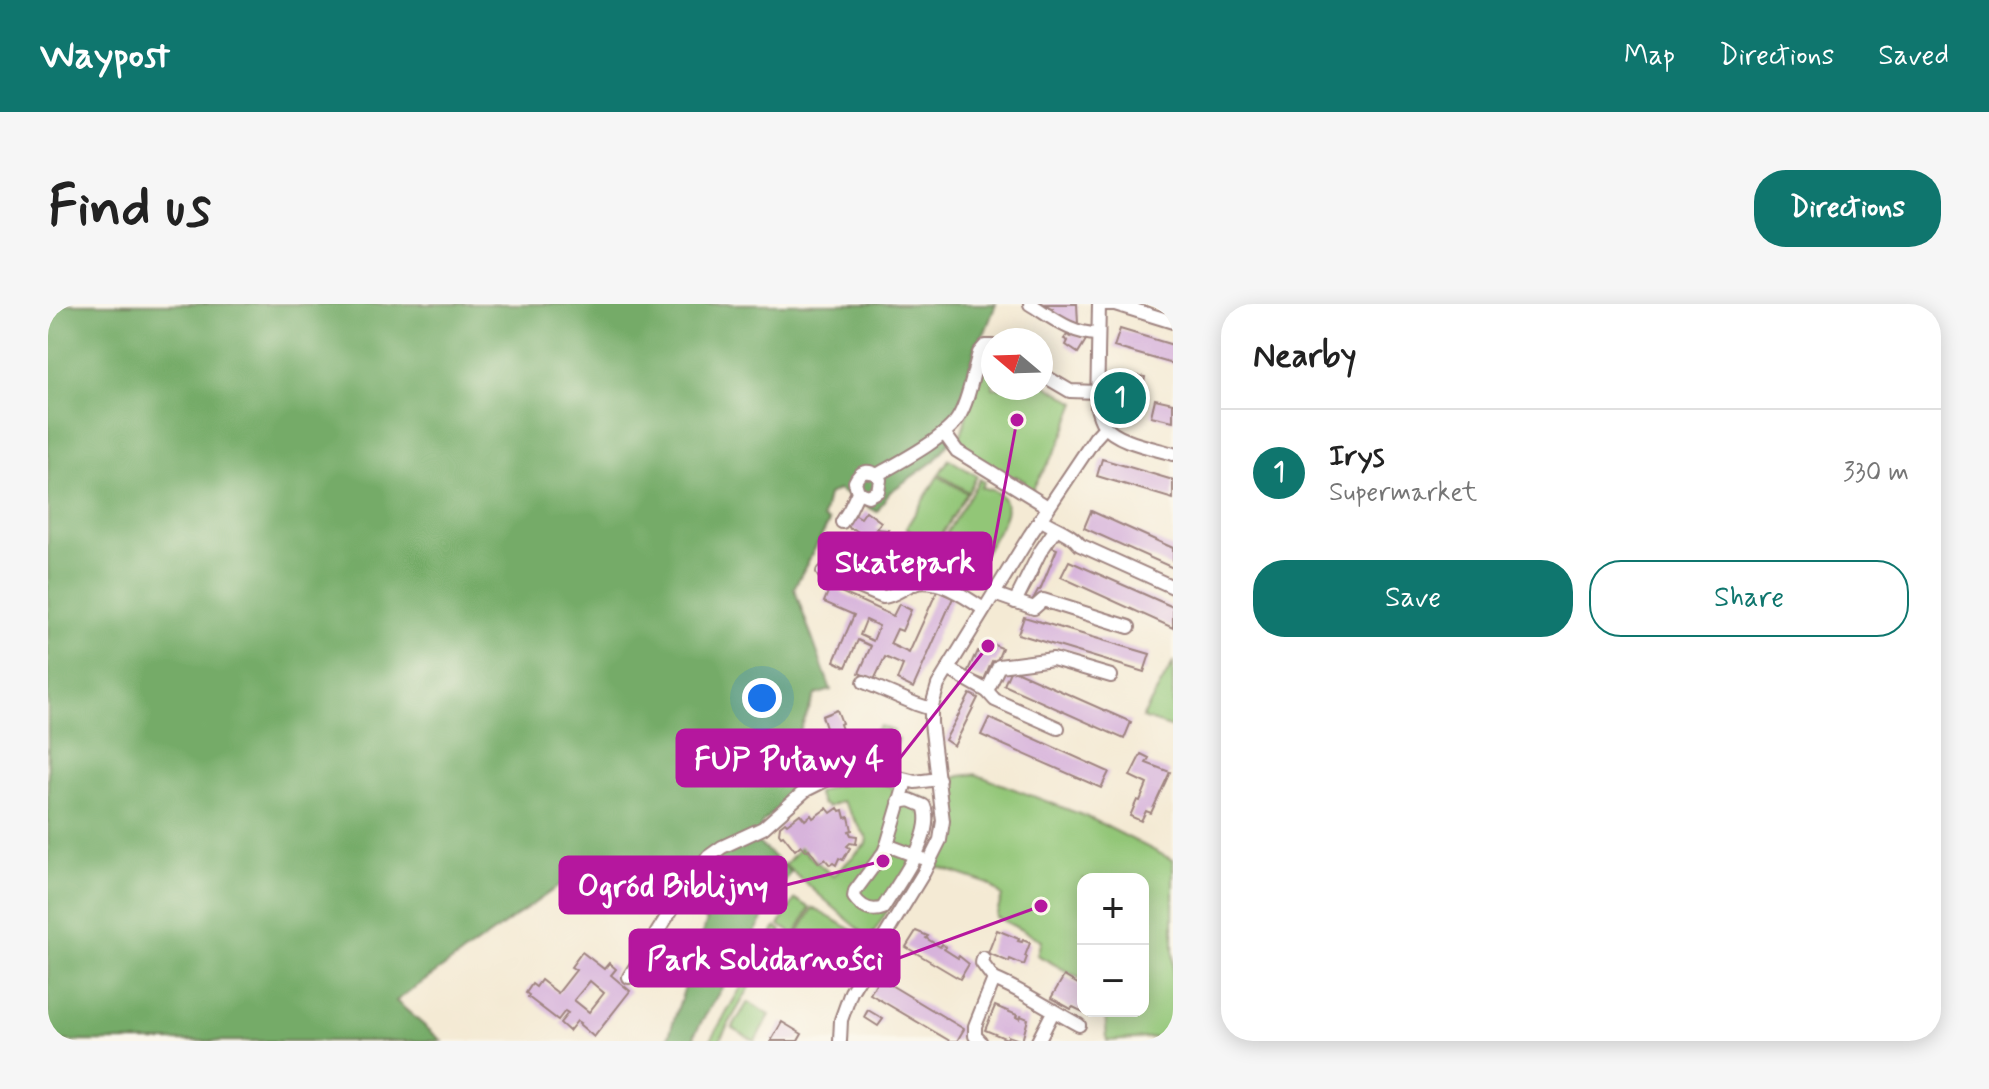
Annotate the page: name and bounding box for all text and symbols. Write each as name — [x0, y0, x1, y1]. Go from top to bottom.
text: Waypost — [40, 32, 170, 81]
text: Map — [1624, 38, 1675, 75]
text: Directions — [1719, 38, 1834, 75]
text: Saved — [1878, 38, 1949, 75]
button: Directions — [1754, 170, 1941, 247]
text: Find us — [48, 172, 211, 245]
north arrow — [981, 328, 1053, 400]
text: Nearby — [1253, 334, 1357, 379]
pin: 1 — [1094, 368, 1146, 428]
text: Irys — [1329, 437, 1385, 476]
text: 1 — [1273, 456, 1285, 490]
text: 330 m — [1843, 456, 1909, 490]
text: Supermarket — [1329, 476, 1477, 510]
callout: Skatepark — [819, 533, 991, 589]
text: Skatepark — [835, 542, 975, 584]
button: Save — [1253, 560, 1573, 637]
button: Share — [1589, 560, 1909, 637]
your location — [742, 678, 782, 718]
callout: FUP Puławy 4 — [677, 730, 900, 786]
text: FUP Puławy 4 — [694, 739, 884, 781]
callout: Ogród Biblijny — [560, 857, 786, 913]
text: Ogród Biblijny — [577, 866, 769, 909]
map controls — [1077, 873, 1149, 1017]
button: + — [1077, 873, 1149, 945]
callout: Park Solidarności — [630, 930, 899, 986]
text: Park Solidarności — [647, 939, 883, 981]
button: − — [1077, 945, 1149, 1017]

